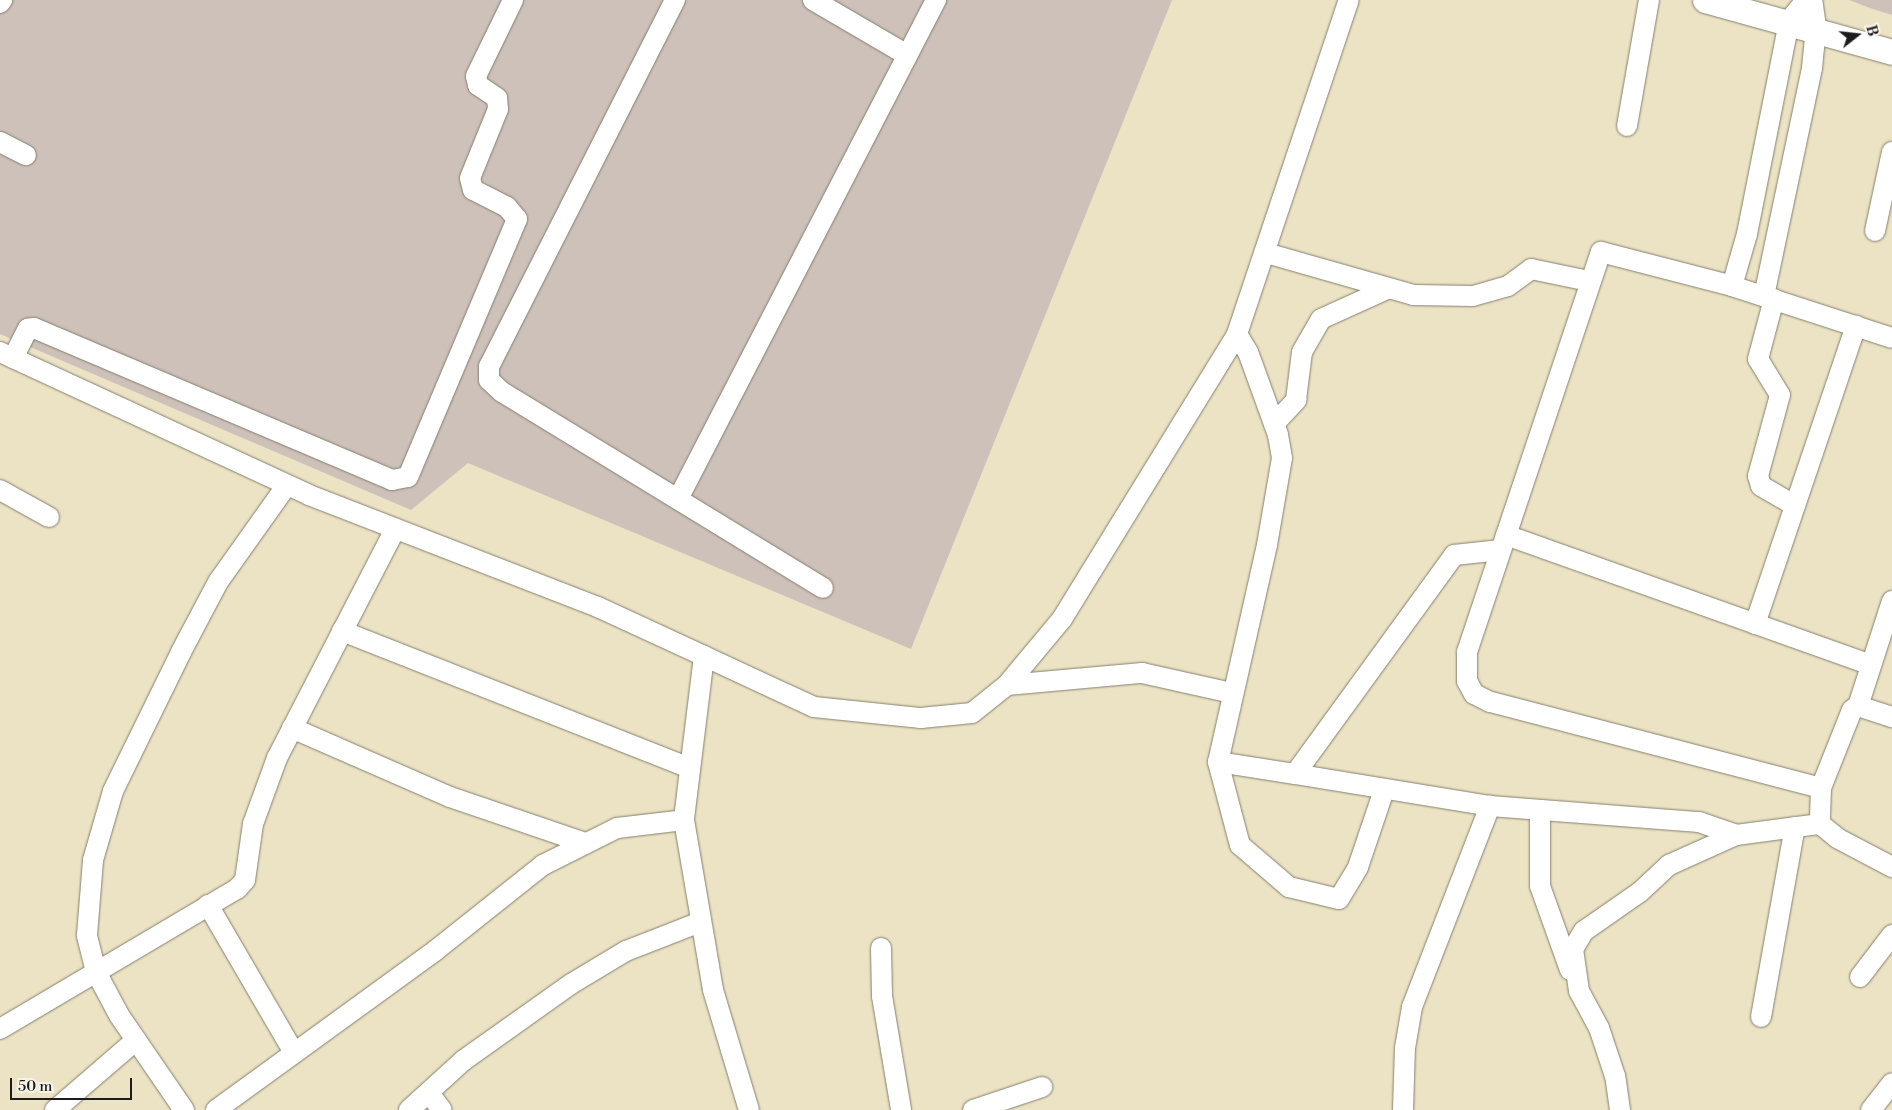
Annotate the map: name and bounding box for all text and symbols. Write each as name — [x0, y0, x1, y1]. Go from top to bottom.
north arrow — [1832, 10, 1882, 60]
text: B — [1861, 23, 1882, 38]
scale bar — [12, 1068, 135, 1100]
text: 50 m — [18, 1077, 52, 1096]

